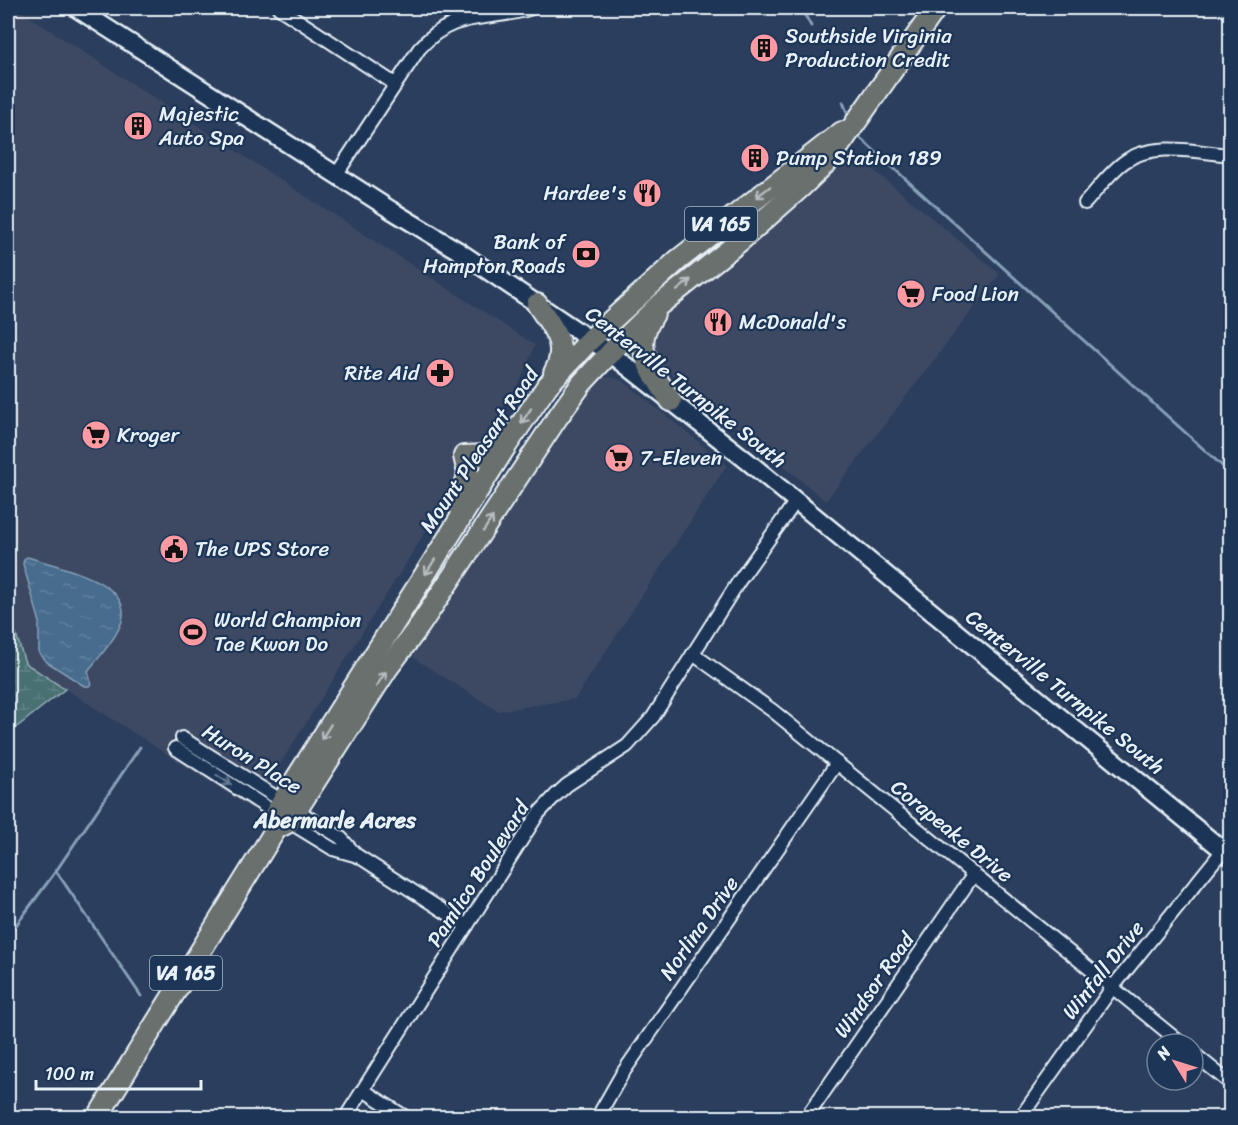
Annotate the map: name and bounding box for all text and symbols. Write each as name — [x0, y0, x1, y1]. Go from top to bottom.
place label: Southside Virginia Production Credit — [785, 17, 952, 79]
building icon: Southside Virginia Production Credit — [748, 32, 780, 64]
place label: Majestic Auto Spa — [158, 95, 245, 157]
building icon: Majestic Auto Spa — [122, 110, 154, 142]
place label: Pump Station 189 — [776, 139, 942, 177]
building icon: Pump Station 189 — [739, 142, 771, 174]
place label: Hardee's — [544, 174, 626, 212]
restaurant icon: Hardee's — [631, 177, 663, 209]
one-way arrow — [755, 186, 771, 198]
road number: VA 165 — [685, 207, 757, 241]
place label: Bank of Hampton Roads — [423, 223, 567, 285]
bank icon: Bank of Hampton Roads — [570, 238, 602, 270]
place label: Food Lion — [932, 275, 1019, 313]
one-way arrow — [676, 278, 692, 291]
supermarket icon: Food Lion — [895, 278, 927, 310]
street label: Centerville Turnpike South — [577, 296, 795, 478]
place label: McDonald's — [739, 303, 847, 341]
restaurant icon: McDonald's — [702, 306, 734, 338]
place label: Rite Aid — [344, 354, 421, 392]
street label: Mount Pleasant Road — [409, 357, 550, 541]
pharmacy icon: Rite Aid — [424, 357, 456, 389]
one-way arrow — [520, 407, 532, 424]
place label: Kroger — [117, 416, 180, 454]
supermarket icon: Kroger — [80, 419, 112, 451]
place label: 7-Eleven — [640, 439, 722, 477]
supermarket icon: 7-Eleven — [603, 442, 635, 474]
one-way arrow — [482, 516, 494, 533]
place label: The UPS Store — [195, 530, 329, 568]
public building icon: The UPS Store — [158, 533, 190, 565]
one-way arrow — [424, 558, 436, 575]
street label: Centerville Turnpike South — [957, 599, 1173, 785]
place label: World Champion Tae Kwon Do — [214, 601, 361, 663]
sports icon: World Champion Tae Kwon Do — [177, 616, 209, 648]
one-way arrow — [374, 671, 387, 688]
street label: Huron Place — [194, 713, 310, 805]
one-way arrow — [320, 723, 332, 740]
street label: Corapeake Drive — [882, 769, 1022, 893]
one-way arrow — [216, 774, 233, 787]
street label: Pamlico Boulevard — [416, 791, 541, 955]
district label: Abermarle Acres — [253, 801, 417, 840]
street label: Norlina Drive — [649, 868, 749, 988]
street label: Winfall Drive — [1052, 912, 1154, 1028]
street label: Windsor Road — [823, 922, 926, 1046]
road number: VA 165 — [150, 956, 222, 990]
north arrow — [1145, 1032, 1205, 1092]
text: N — [1148, 1039, 1179, 1067]
scale bar — [36, 1053, 201, 1091]
text: 100 m — [45, 1058, 94, 1090]

